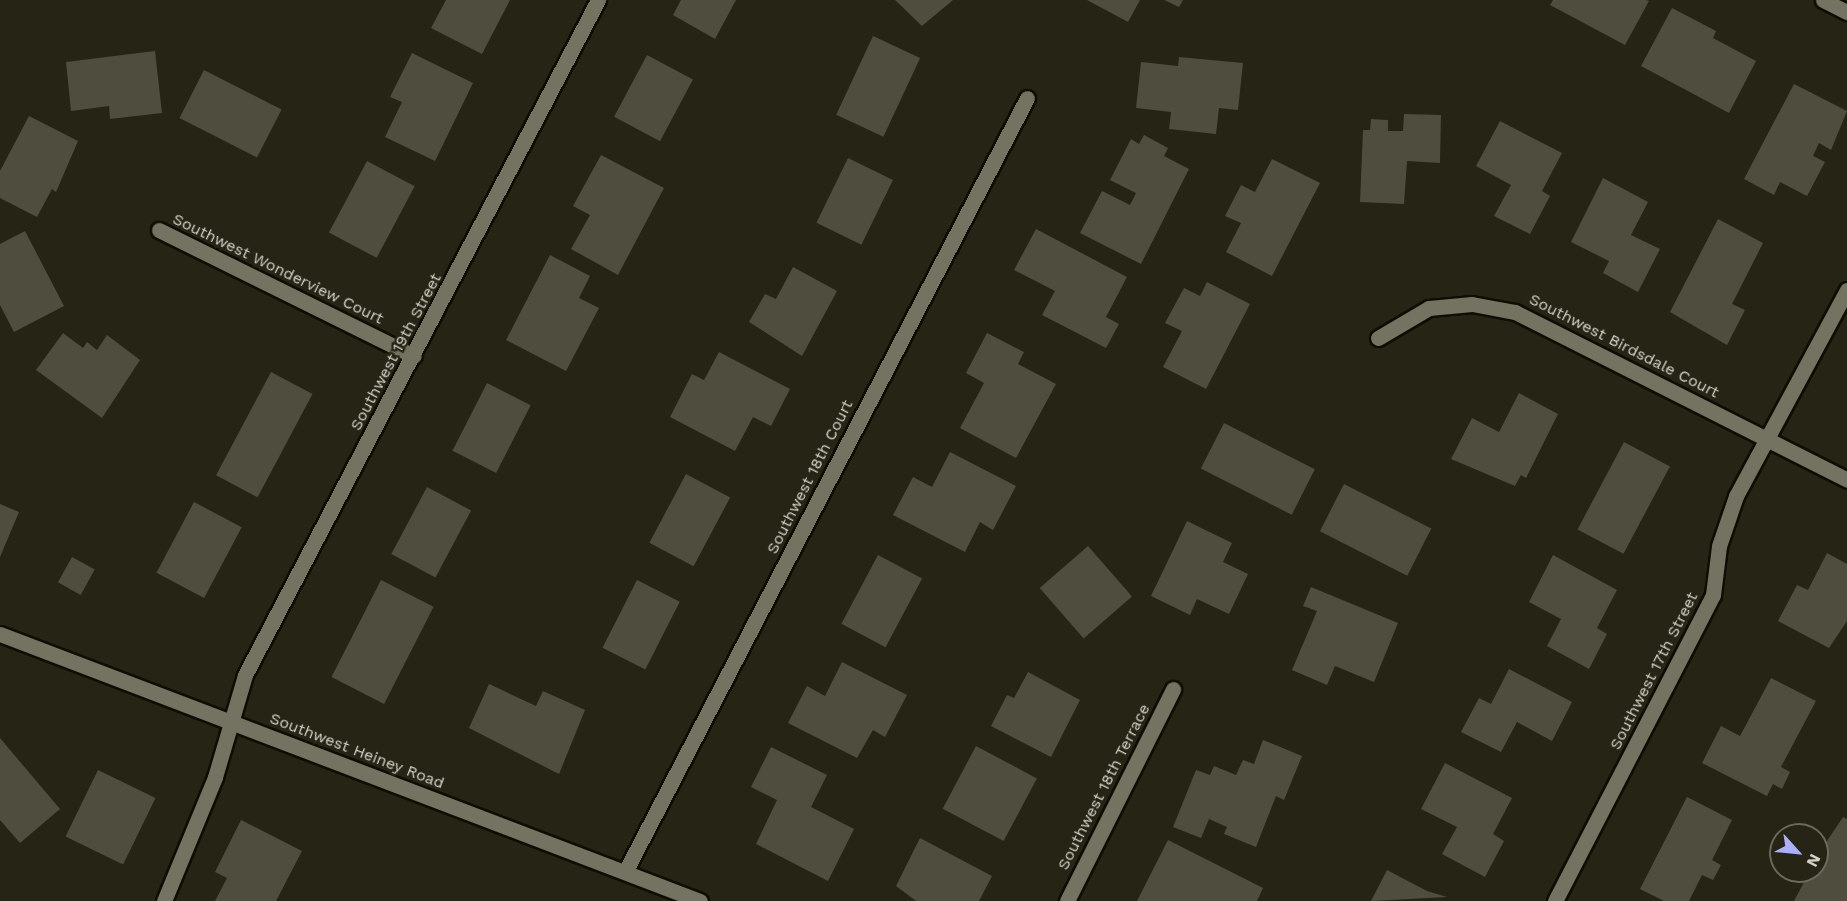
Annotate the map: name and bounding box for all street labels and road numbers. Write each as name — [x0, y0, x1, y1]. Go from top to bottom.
street label: Southwest Wonderview Court — [169, 209, 387, 329]
street label: Southwest 19th Street — [346, 270, 446, 434]
street label: Southwest Birdsdale Court — [1526, 290, 1722, 402]
street label: Southwest 18th Court — [763, 397, 857, 557]
street label: Southwest 17th Street — [1606, 589, 1702, 753]
street label: Southwest 18th Terrace — [1054, 700, 1154, 874]
street label: Southwest Heiney Road — [267, 709, 447, 793]

